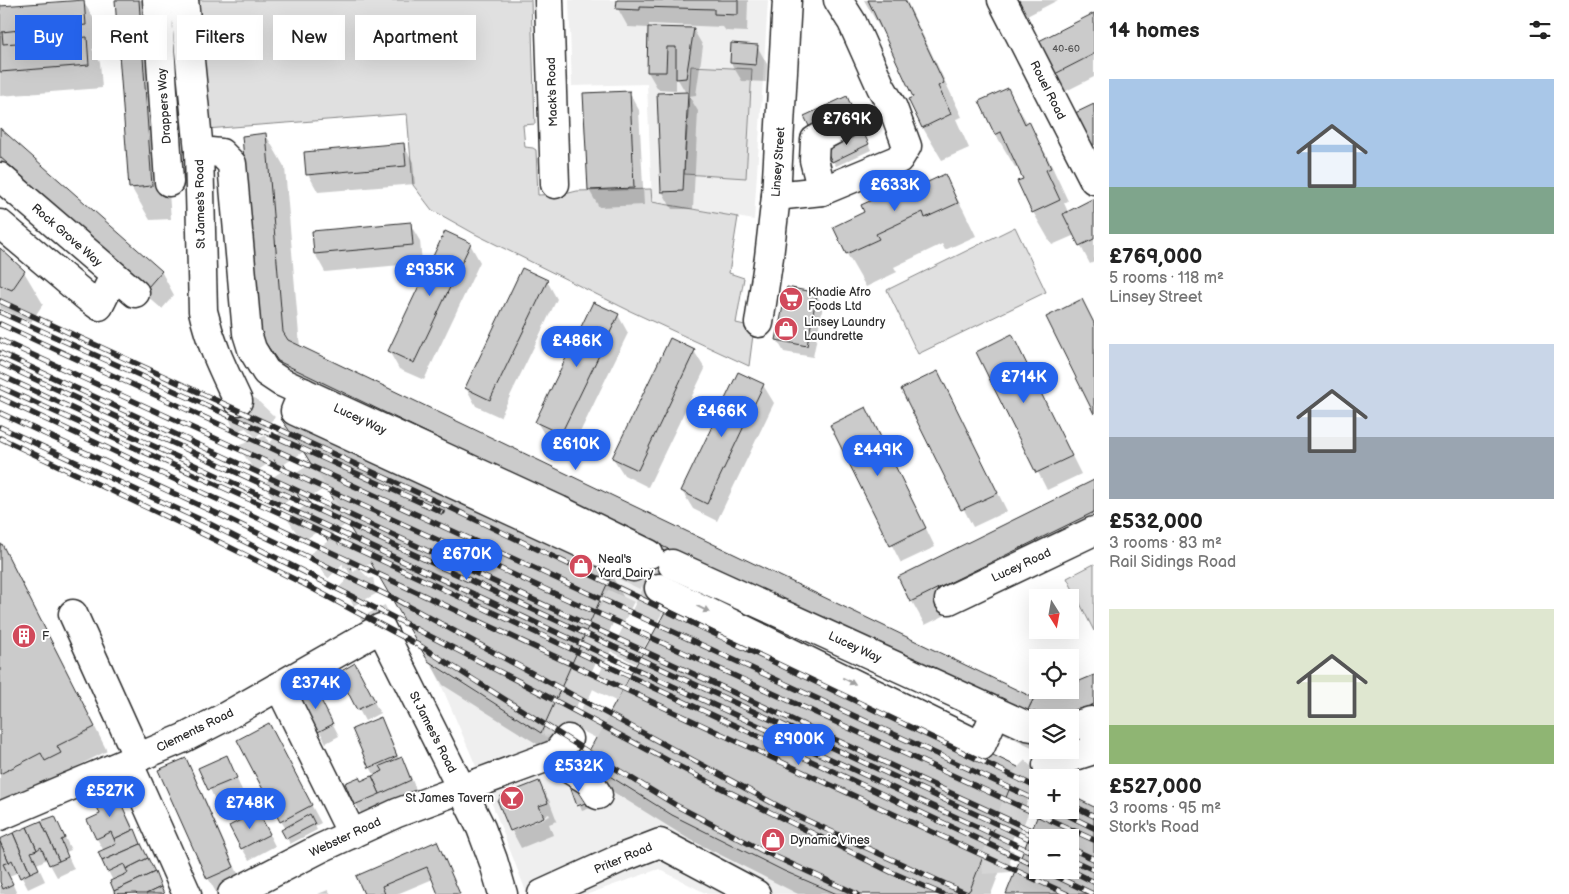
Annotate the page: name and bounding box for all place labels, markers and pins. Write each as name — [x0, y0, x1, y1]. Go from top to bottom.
pin: £769K — [812, 104, 882, 146]
pin: £633K — [860, 170, 930, 212]
pin: £935K — [395, 254, 465, 297]
place label: Khadie Afro Foods Ltd — [808, 285, 871, 314]
supermarket icon: Khadie Afro Foods Ltd — [778, 286, 804, 312]
place label: Linsey Laundry Laundrette — [804, 315, 886, 344]
shop icon: Linsey Laundry Laundrette — [773, 316, 799, 342]
pin: £486K — [542, 326, 612, 368]
pin: £714K — [989, 362, 1059, 404]
pin: £466K — [687, 396, 757, 438]
pin: £610K — [541, 428, 611, 471]
pin: £449K — [843, 434, 913, 477]
pin: £670K — [432, 538, 502, 581]
place label: Neal's Yard Dairy — [597, 552, 654, 581]
shop icon: Neal's Yard Dairy — [568, 553, 594, 579]
building icon: F — [11, 623, 37, 649]
place label: F — [42, 629, 50, 644]
pin: £374K — [281, 668, 351, 710]
pin: £900K — [764, 724, 834, 766]
pin: £532K — [544, 750, 614, 793]
pin: £527K — [75, 776, 145, 818]
bar icon: St James Tavern — [499, 785, 525, 811]
pin: £748K — [215, 788, 285, 830]
place label: St James Tavern — [405, 791, 494, 806]
shop icon: Dynamic Vines — [760, 827, 786, 853]
place label: Dynamic Vines — [790, 833, 870, 848]

